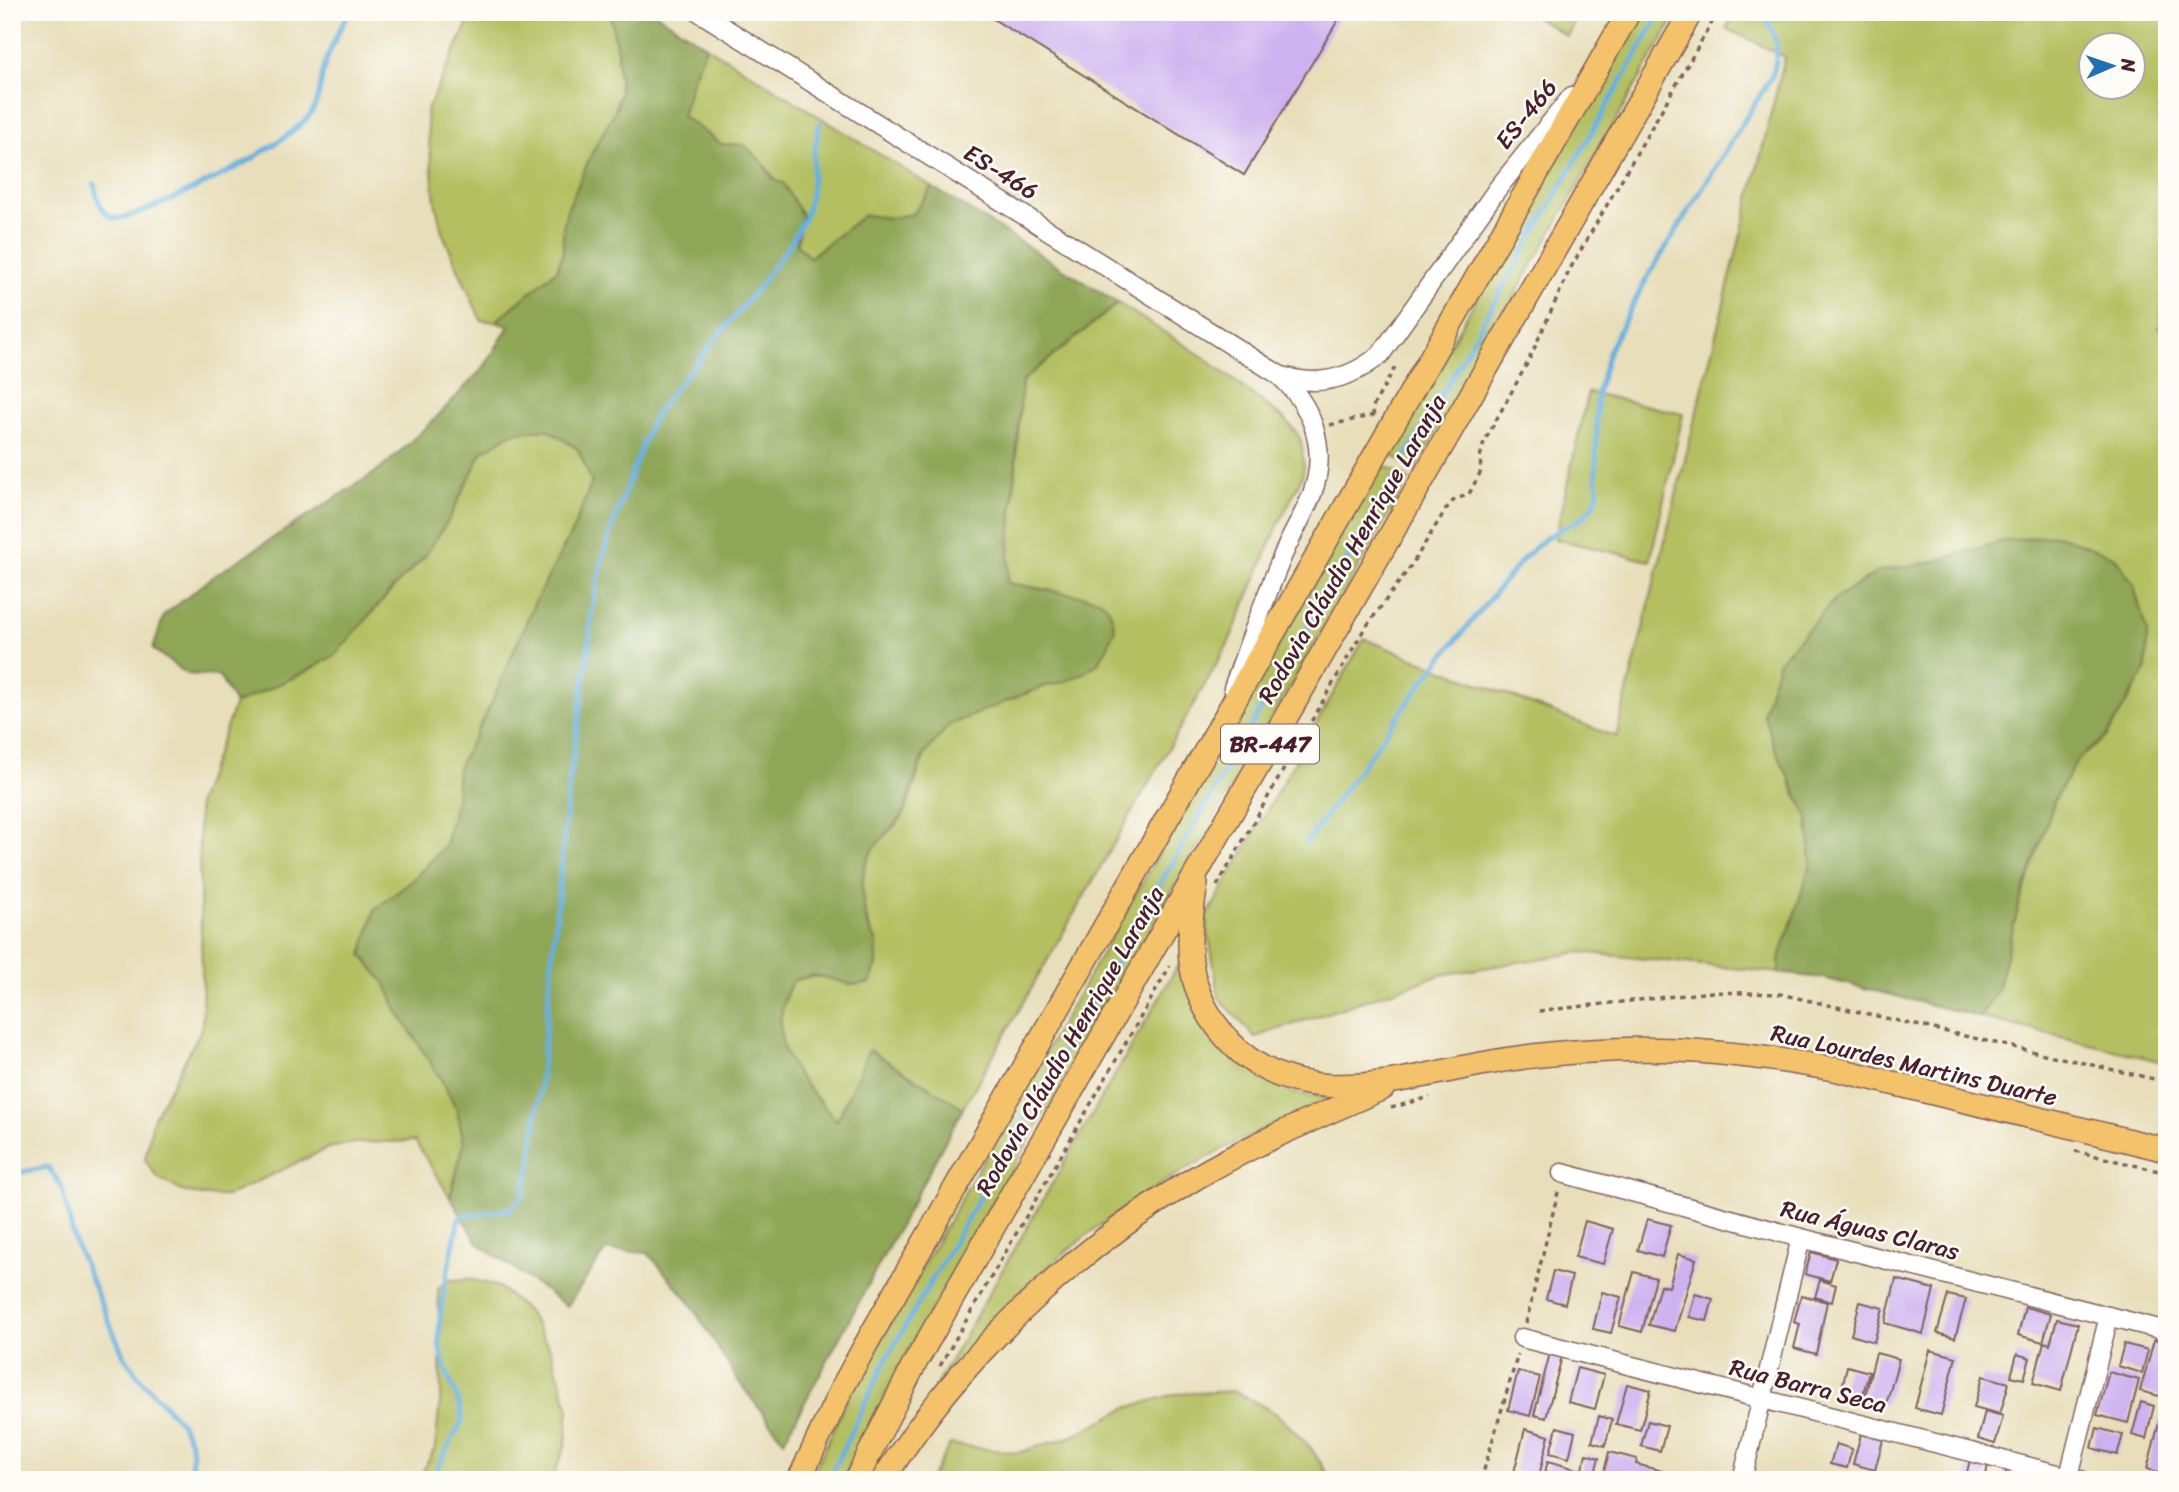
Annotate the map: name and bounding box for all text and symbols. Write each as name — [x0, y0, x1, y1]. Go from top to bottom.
north arrow — [2078, 32, 2148, 102]
text: N — [2112, 57, 2145, 73]
street label: ES-466 — [1484, 69, 1568, 159]
street label: ES-466 — [955, 133, 1047, 211]
street label: Rodovia Cláudio Henrique Laranja — [1246, 385, 1459, 712]
road number: BR-447 — [1221, 724, 1319, 764]
street label: Rodovia Cláudio Henrique Laranja — [964, 877, 1177, 1204]
street label: Rua Lourdes Martins Duarte — [1767, 1012, 2061, 1118]
street label: Rua Águas Claras — [1776, 1188, 1964, 1272]
street label: Rua Barra Seca — [1725, 1346, 1891, 1426]

